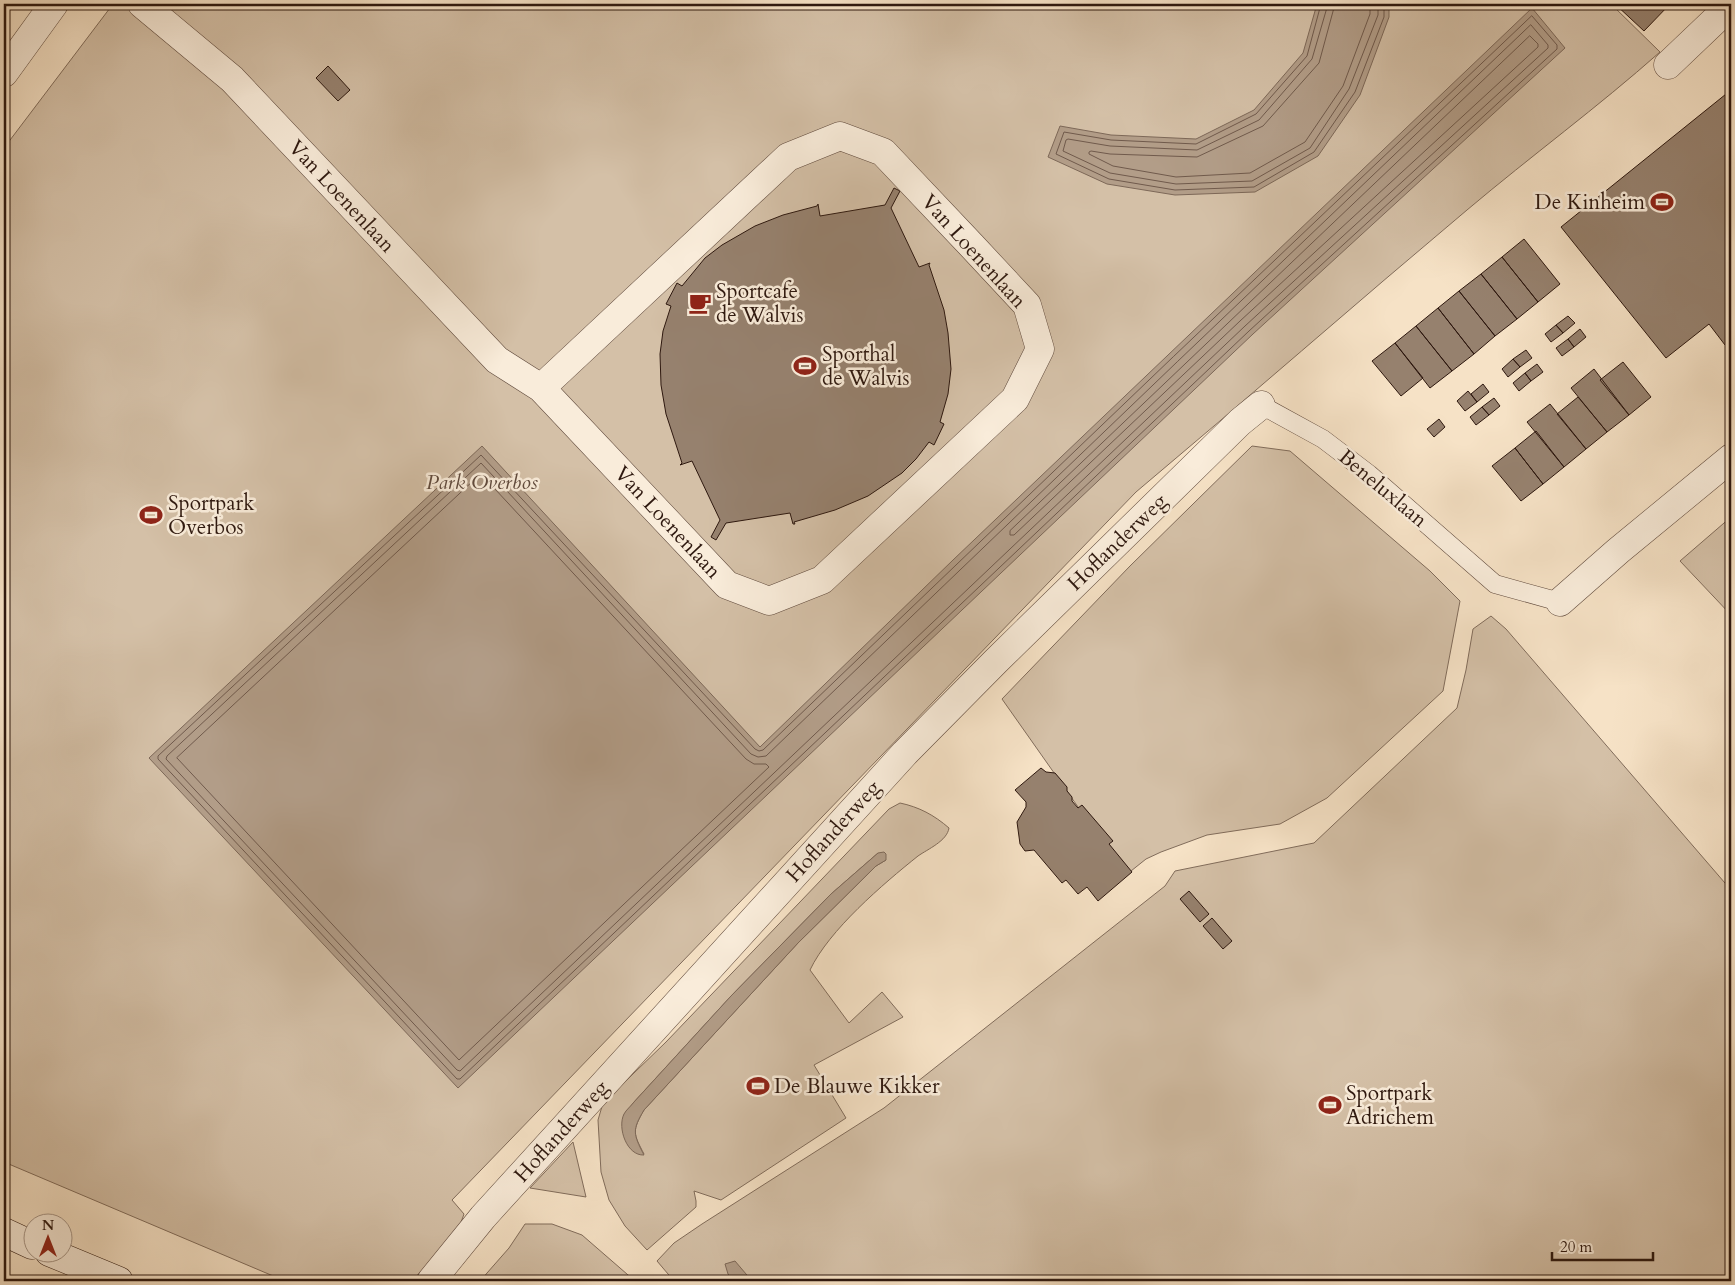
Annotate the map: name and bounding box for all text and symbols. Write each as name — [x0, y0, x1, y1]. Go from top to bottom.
street label: Van Loenenlaan — [282, 134, 402, 259]
street label: Van Loenenlaan — [915, 188, 1033, 315]
place label: De Kinheim — [1535, 188, 1645, 217]
sports icon: De Kinheim — [1649, 189, 1675, 215]
place label: Sportcafe de Walvis — [716, 277, 804, 330]
cafe icon: Sportcafe de Walvis — [687, 290, 713, 316]
place label: Sporthal de Walvis — [822, 340, 910, 393]
sports icon: Sporthal de Walvis — [792, 353, 818, 379]
street label: Beneluxlaan — [1332, 443, 1433, 534]
street label: Van Loenenlaan — [608, 460, 728, 585]
park label: Park Overbos — [426, 468, 538, 497]
street label: Hoflanderweg — [1061, 487, 1174, 597]
place label: Sportpark Overbos — [168, 489, 255, 542]
sports icon: Sportpark Overbos — [138, 502, 164, 528]
street label: Hoflanderweg — [780, 774, 887, 889]
place label: De Blauwe Kikker — [774, 1072, 940, 1101]
sports icon: De Blauwe Kikker — [745, 1073, 771, 1099]
street label: Hoflanderweg — [508, 1074, 615, 1189]
place label: Sportpark Adrichem — [1346, 1079, 1434, 1132]
sports icon: Sportpark Adrichem — [1317, 1092, 1343, 1118]
north arrow — [22, 1212, 72, 1262]
text: N — [42, 1216, 54, 1235]
scale bar — [1552, 1230, 1654, 1262]
text: 20 m — [1560, 1237, 1592, 1257]

